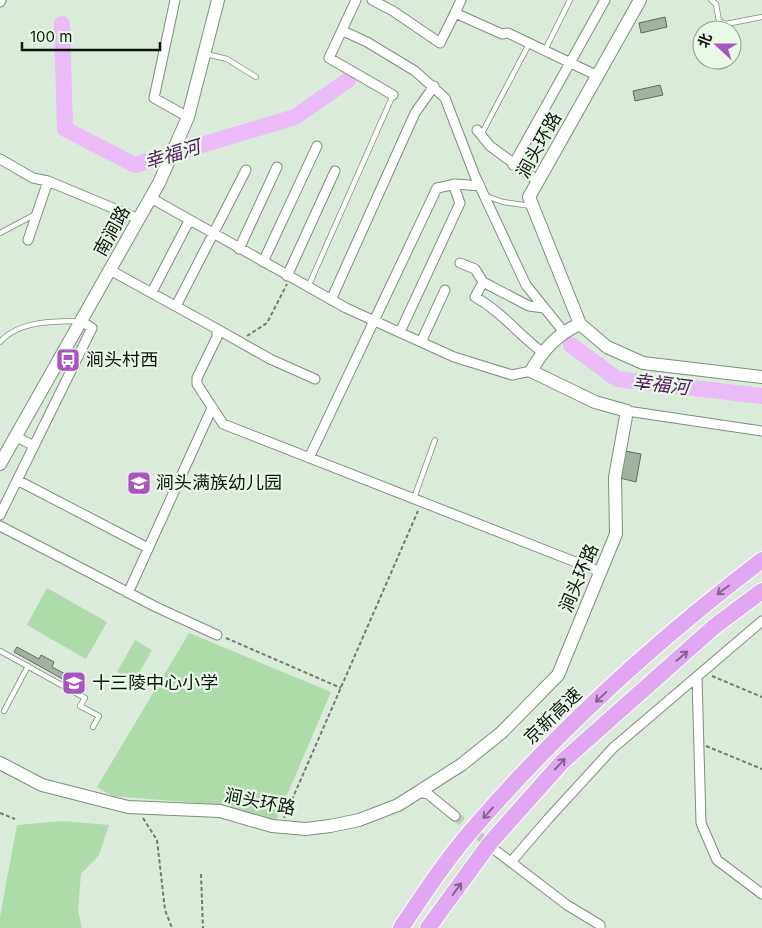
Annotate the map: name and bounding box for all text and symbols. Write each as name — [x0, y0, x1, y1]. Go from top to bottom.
scale bar — [22, 20, 160, 52]
north arrow — [692, 20, 742, 70]
text: 100 m — [30, 27, 72, 46]
text: 北 — [694, 31, 715, 50]
street label: 涧头环路 — [512, 108, 565, 181]
water label: 幸福河 — [142, 134, 207, 174]
street label: 南涧路 — [89, 202, 134, 259]
bus stop icon: 涧头村西 — [55, 347, 81, 373]
place label: 涧头村西 — [86, 349, 158, 370]
water label: 幸福河 — [631, 370, 695, 400]
school or university icon: 涧头满族幼儿园 — [126, 470, 152, 496]
place label: 涧头满族幼儿园 — [156, 472, 282, 493]
street label: 涧头环路 — [555, 541, 602, 615]
one-way arrow — [717, 584, 730, 595]
one-way arrow — [675, 650, 688, 661]
school or university icon: 十三陵中心小学 — [61, 670, 87, 696]
place label: 十三陵中心小学 — [92, 672, 218, 693]
street label: 京新高速 — [519, 683, 586, 748]
one-way arrow — [595, 690, 607, 703]
one-way arrow — [554, 757, 566, 770]
street label: 涧头环路 — [223, 784, 297, 819]
one-way arrow — [482, 806, 494, 819]
one-way arrow — [452, 882, 462, 896]

